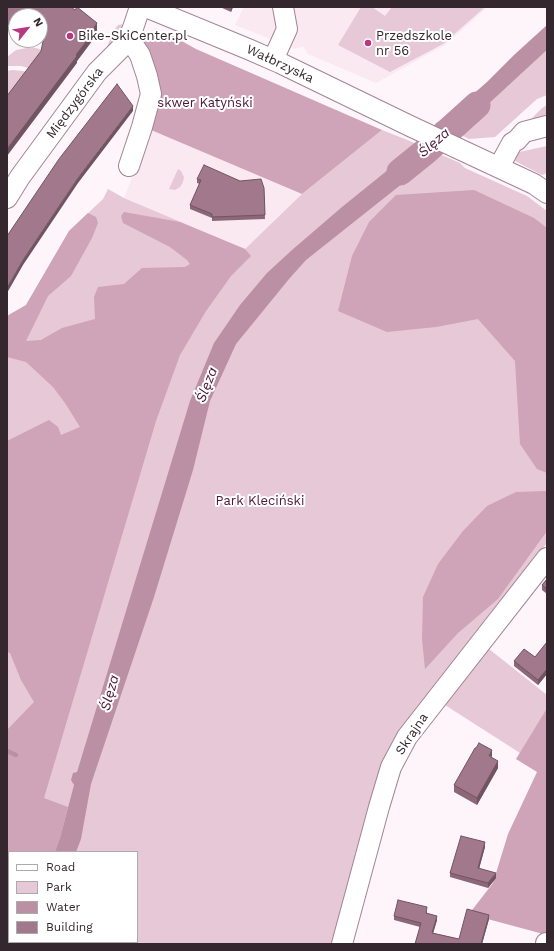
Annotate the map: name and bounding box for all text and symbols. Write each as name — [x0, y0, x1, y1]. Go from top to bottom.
north arrow — [8, 8, 48, 48]
text: N — [30, 15, 46, 29]
place label: Bike-SkiCenter.pl — [78, 28, 187, 44]
place label: Przedszkole nr 56 — [376, 28, 452, 59]
marker: Bike-SkiCenter.pl — [65, 31, 75, 41]
marker: Przedszkole nr 56 — [363, 38, 373, 48]
street label: Wałbrzyska — [244, 42, 316, 86]
street label: Międzygórska — [43, 64, 107, 142]
park label: skwer Katyński — [157, 95, 253, 111]
water label: Ślęza — [415, 125, 453, 161]
water label: Ślęza — [193, 365, 221, 405]
park label: Park Kleciński — [216, 493, 304, 509]
water label: Ślęza — [97, 673, 123, 713]
street label: Skrajna — [392, 710, 432, 758]
legend — [8, 851, 138, 943]
text: Road — [46, 860, 75, 874]
text: Park — [46, 880, 72, 894]
text: Water — [46, 900, 80, 914]
text: Building — [46, 920, 93, 934]

